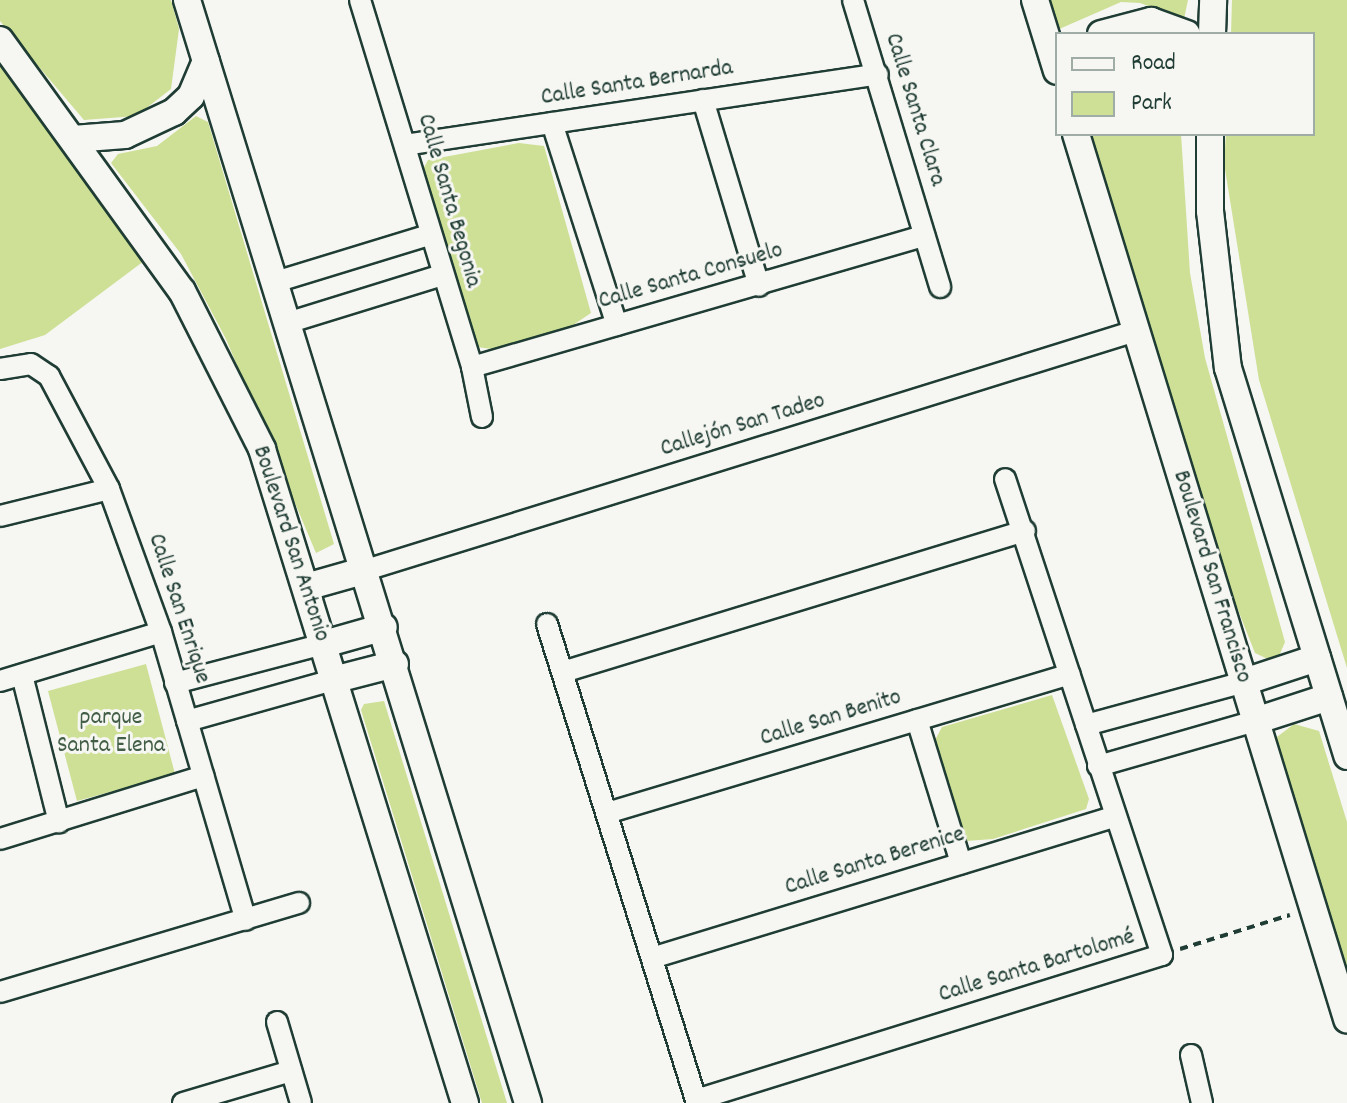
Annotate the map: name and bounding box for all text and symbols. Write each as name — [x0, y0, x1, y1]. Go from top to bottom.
street label: Calle Santa Clara — [877, 30, 951, 190]
legend — [1055, 32, 1315, 136]
text: Road — [1131, 47, 1176, 81]
street label: Calle Santa Bernarda — [539, 55, 735, 113]
text: Park — [1131, 87, 1172, 121]
street label: Calle Santa Begonia — [409, 111, 487, 291]
street label: Calle Santa Consuelo — [596, 237, 786, 317]
street label: Callejón San Tadeo — [657, 387, 829, 465]
street label: Boulevard San Antonio — [245, 443, 335, 645]
street label: Boulevard San Francisco — [1165, 467, 1257, 687]
street label: Calle San Enrique — [140, 530, 216, 688]
street label: Calle San Benito — [757, 684, 905, 754]
park label: parque Santa Elena — [57, 705, 165, 761]
street label: Calle Santa Berenice — [782, 821, 968, 903]
street label: Calle Santa Bartolomé — [936, 923, 1138, 1011]

